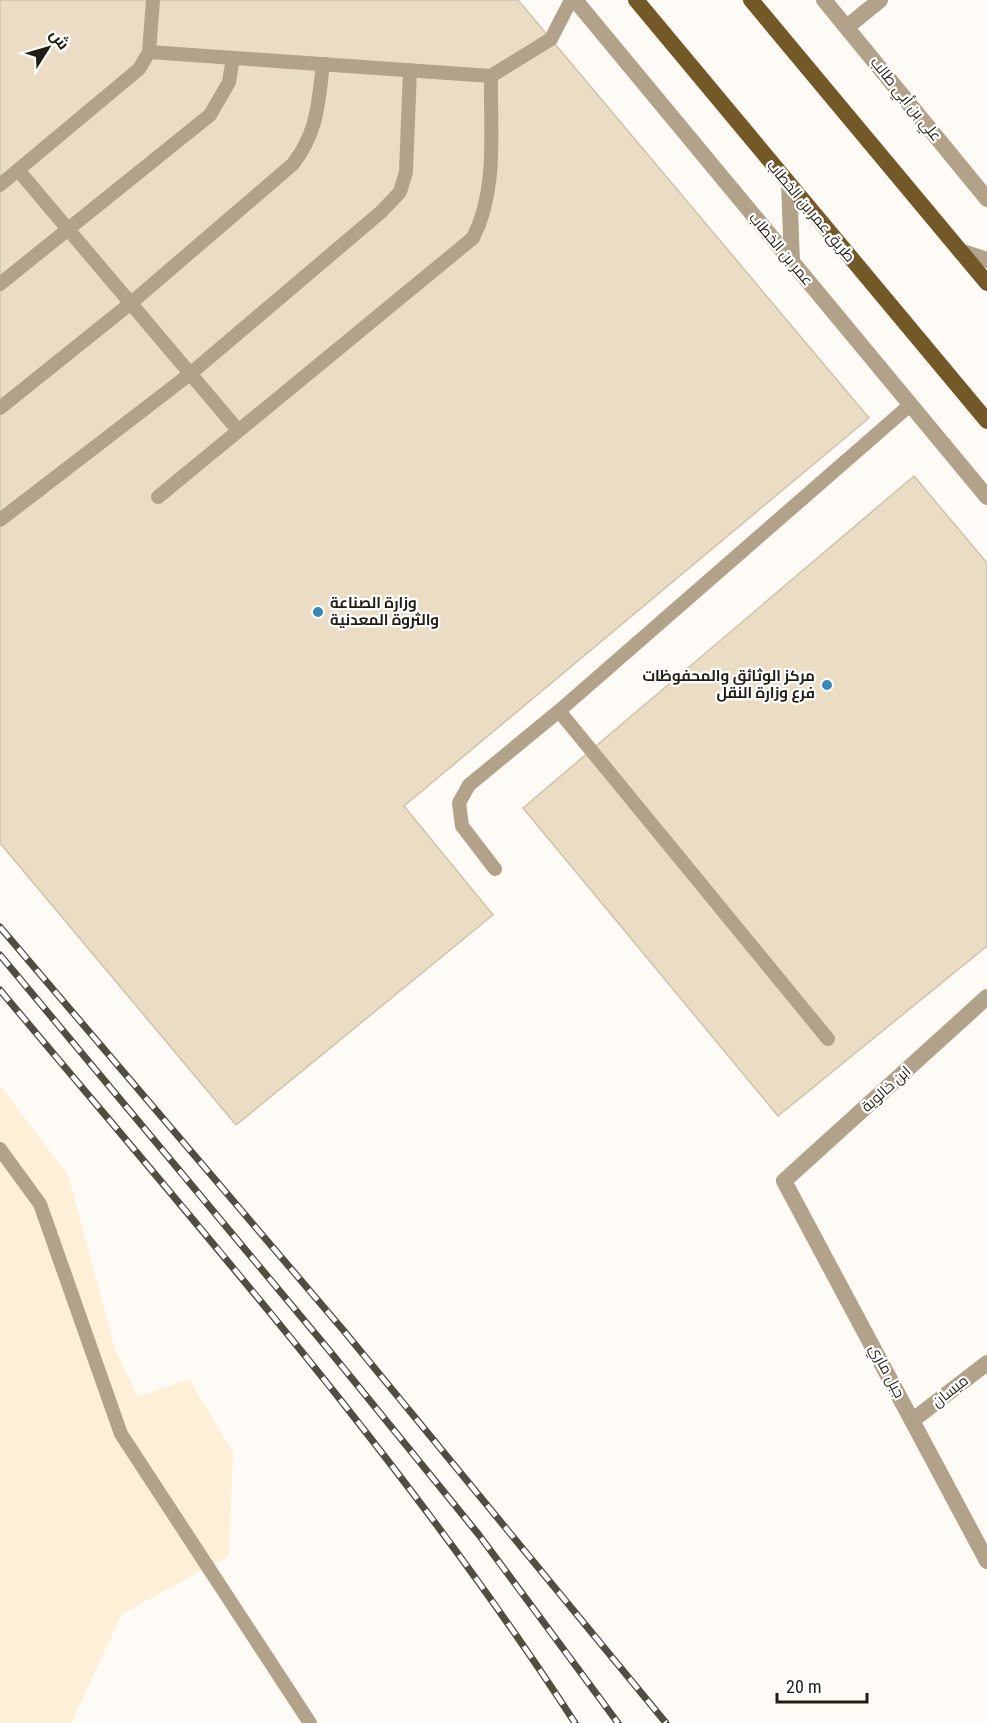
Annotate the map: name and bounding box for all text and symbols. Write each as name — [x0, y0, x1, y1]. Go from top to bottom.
north arrow — [18, 18, 78, 78]
text: ش — [46, 25, 73, 53]
street label: علي بن أبي طالب — [864, 53, 946, 146]
street label: طريق عمر بن الخطاب — [763, 156, 859, 266]
street label: عمر بن الخطاب — [745, 209, 817, 289]
place label: وزارة الصناعة والثروة المعدنية — [330, 594, 439, 629]
marker: وزارة الصناعة والثروة المعدنية — [311, 605, 325, 619]
place label: مركز الوثائق والمحفوظات فرع وزارة النقل — [642, 667, 815, 703]
marker: مركز الوثائق والمحفوظات فرع وزارة النقل — [820, 678, 834, 692]
street label: ابن خالوية — [858, 1062, 915, 1117]
street label: جبل ماري — [863, 1341, 909, 1402]
street label: ميسان — [928, 1371, 972, 1412]
scale bar — [777, 1666, 867, 1704]
text: 20 m — [786, 1676, 821, 1697]

